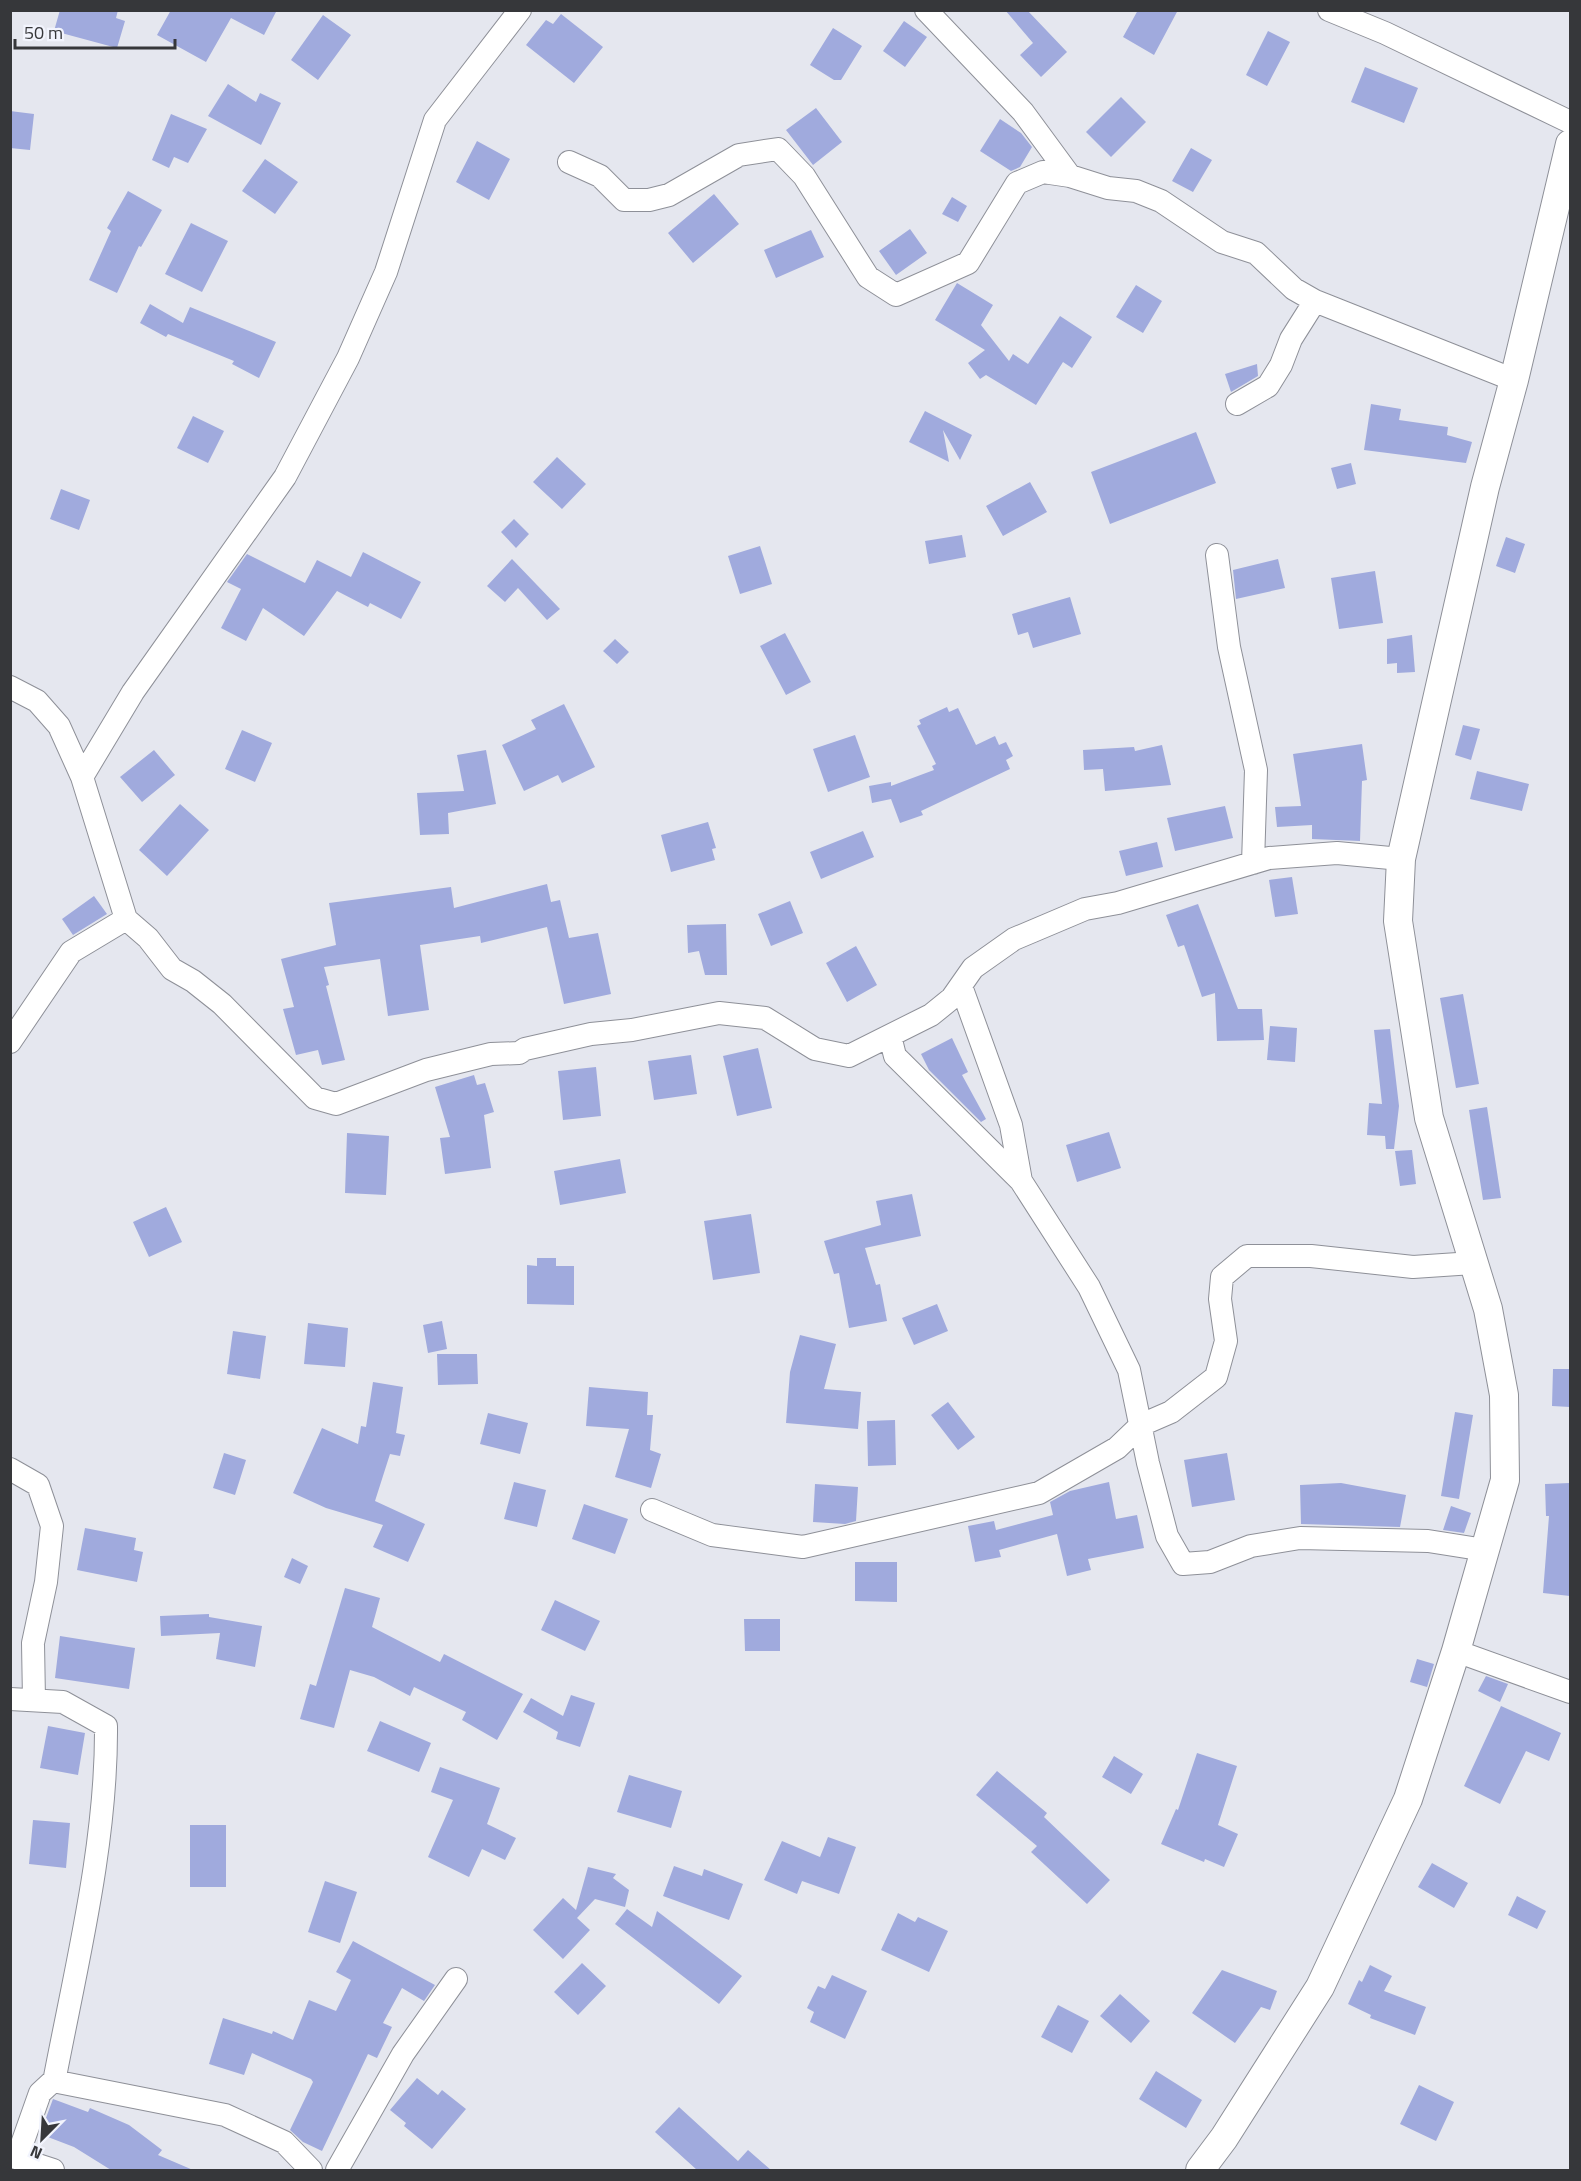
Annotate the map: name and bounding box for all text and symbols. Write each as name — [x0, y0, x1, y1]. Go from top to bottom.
scale bar — [15, 12, 176, 50]
text: 50 m — [24, 19, 63, 46]
north arrow — [12, 2109, 72, 2169]
text: N — [26, 2139, 46, 2166]

